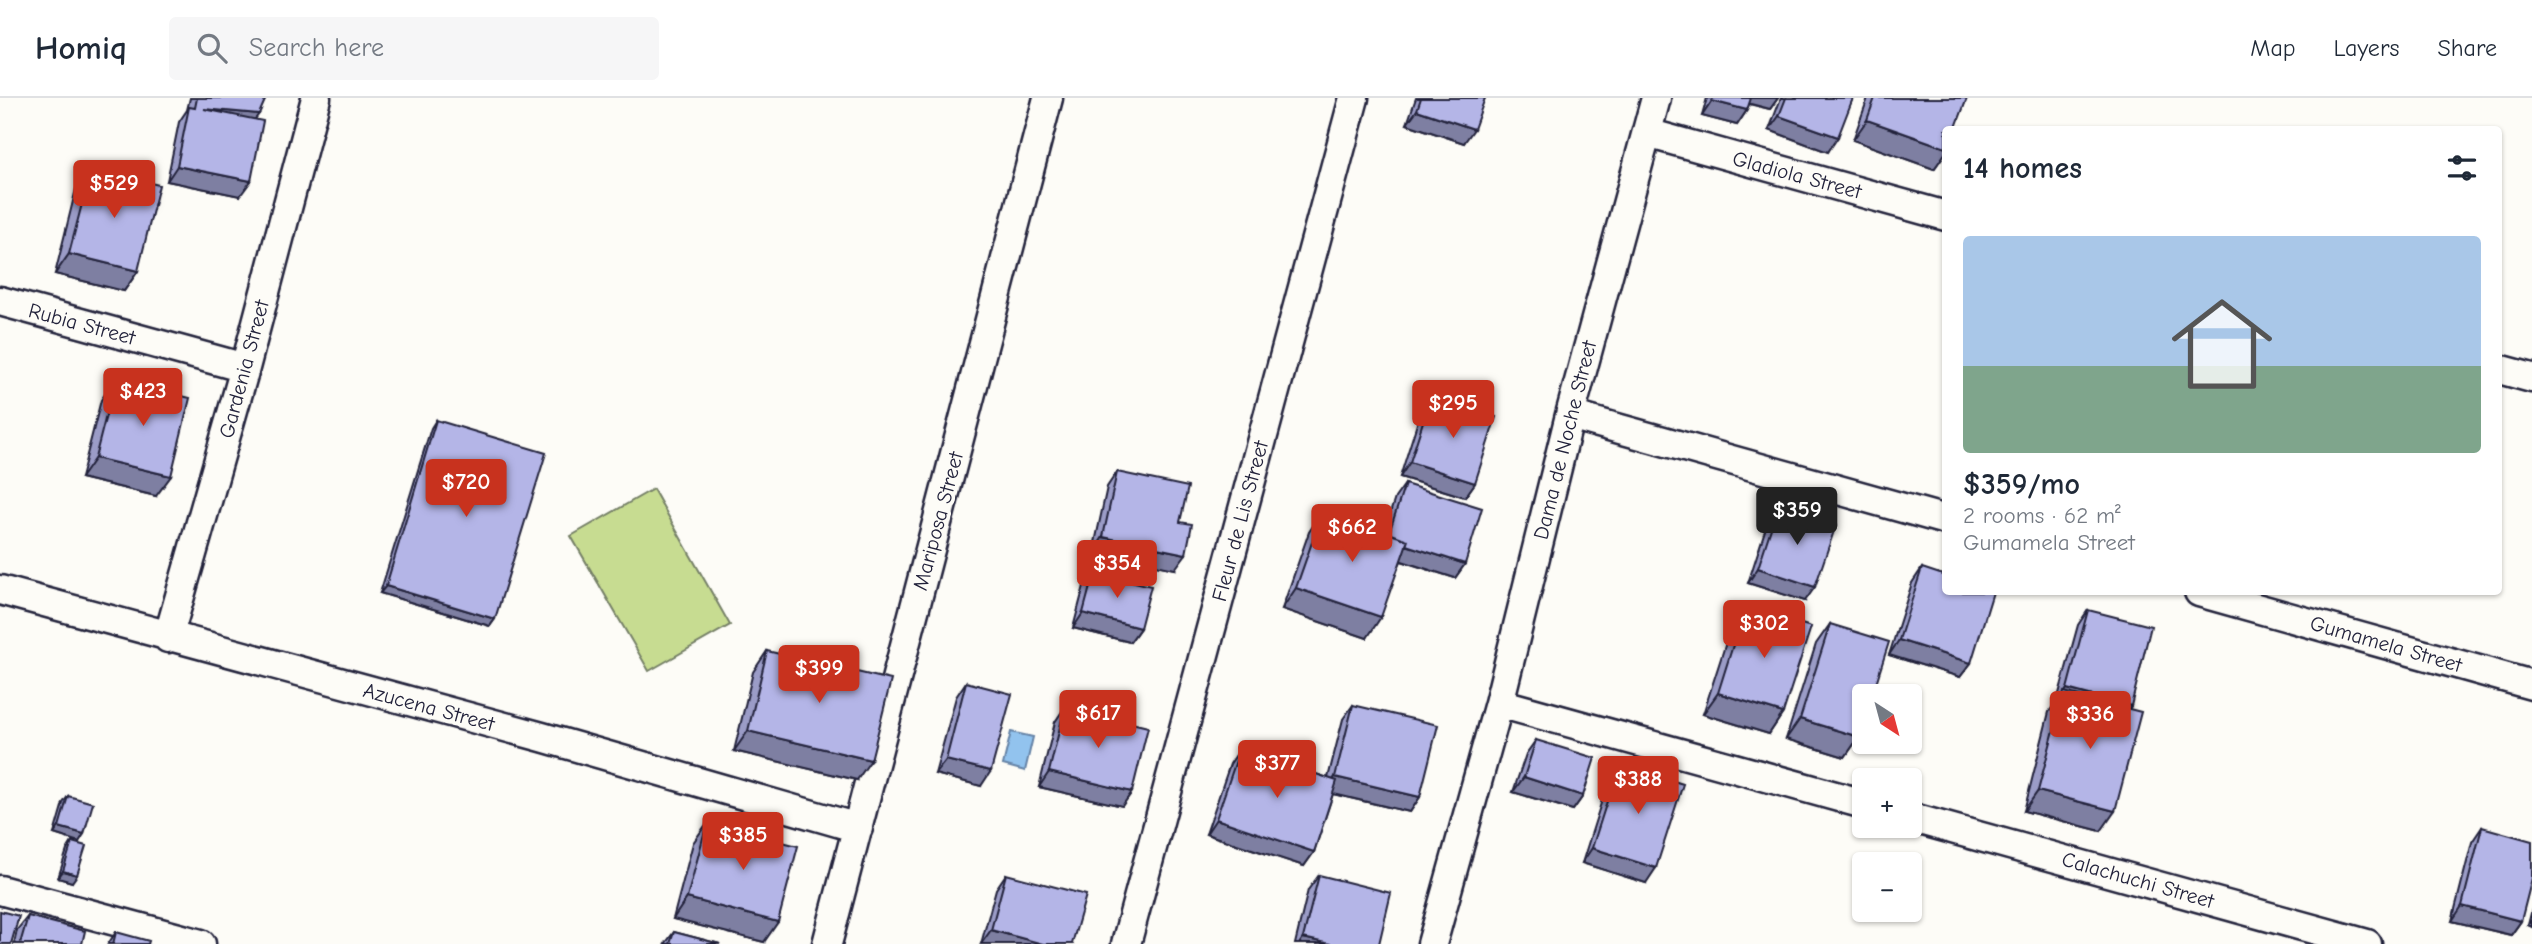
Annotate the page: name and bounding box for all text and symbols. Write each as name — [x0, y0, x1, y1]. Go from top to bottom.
search box — [169, 17, 659, 80]
text: Homiq — [35, 29, 127, 67]
icon: search — [193, 29, 231, 67]
text: Search here — [249, 33, 384, 63]
text: Map — [2250, 34, 2296, 62]
text: Layers — [2334, 34, 2399, 62]
text: Share — [2437, 34, 2497, 62]
street label: Gladiola Street — [1730, 146, 1865, 204]
icon: filters — [2443, 149, 2481, 187]
text: 14 homes — [1963, 151, 2082, 186]
pin: $529 — [73, 160, 155, 220]
text: $529 — [89, 169, 139, 196]
icon: home — [2159, 281, 2285, 407]
street label: Gardenia Street — [214, 296, 274, 441]
street label: Rubia Street — [26, 298, 139, 350]
street label: Dama de Noche Street — [1529, 337, 1602, 542]
pin: $423 — [102, 368, 184, 428]
text: $423 — [119, 377, 167, 404]
pin: $295 — [1412, 380, 1494, 440]
text: $295 — [1428, 389, 1478, 416]
street label: Fleur de Lis Street — [1207, 437, 1273, 604]
street label: Mariposa Street — [908, 448, 968, 593]
pin: $720 — [425, 460, 507, 519]
text: $359/mo — [1963, 467, 2080, 502]
text: $720 — [442, 468, 490, 495]
pin: $359 — [1756, 488, 1838, 547]
text: $359 — [1772, 496, 1822, 523]
text: 2 rooms · 62 m² — [1963, 502, 2121, 529]
pin: $662 — [1311, 504, 1393, 564]
text: $662 — [1327, 513, 1377, 540]
text: Gumamela Street — [1963, 529, 2135, 556]
pin: $354 — [1076, 540, 1158, 600]
text: $354 — [1093, 549, 1141, 576]
pin: $302 — [1723, 601, 1805, 660]
text: $302 — [1739, 609, 1789, 636]
street label: Gumamela Street — [2307, 611, 2466, 677]
pin: $399 — [778, 646, 860, 705]
text: $399 — [794, 654, 844, 681]
street label: Azucena Street — [361, 678, 498, 736]
north arrow — [1852, 684, 1922, 754]
map controls — [1852, 684, 1922, 922]
pin: $617 — [1057, 690, 1139, 750]
pin: $336 — [2049, 692, 2131, 751]
text: $617 — [1075, 699, 1121, 726]
text: $336 — [2066, 700, 2114, 727]
pin: $377 — [1236, 740, 1318, 800]
text: $377 — [1254, 749, 1300, 776]
pin: $388 — [1597, 756, 1679, 816]
text: $388 — [1614, 765, 1662, 792]
button: + — [1852, 768, 1922, 838]
pin: $385 — [702, 812, 784, 872]
text: $385 — [718, 821, 768, 848]
street label: Calachuchi Street — [2059, 847, 2218, 913]
button: − — [1852, 852, 1922, 922]

